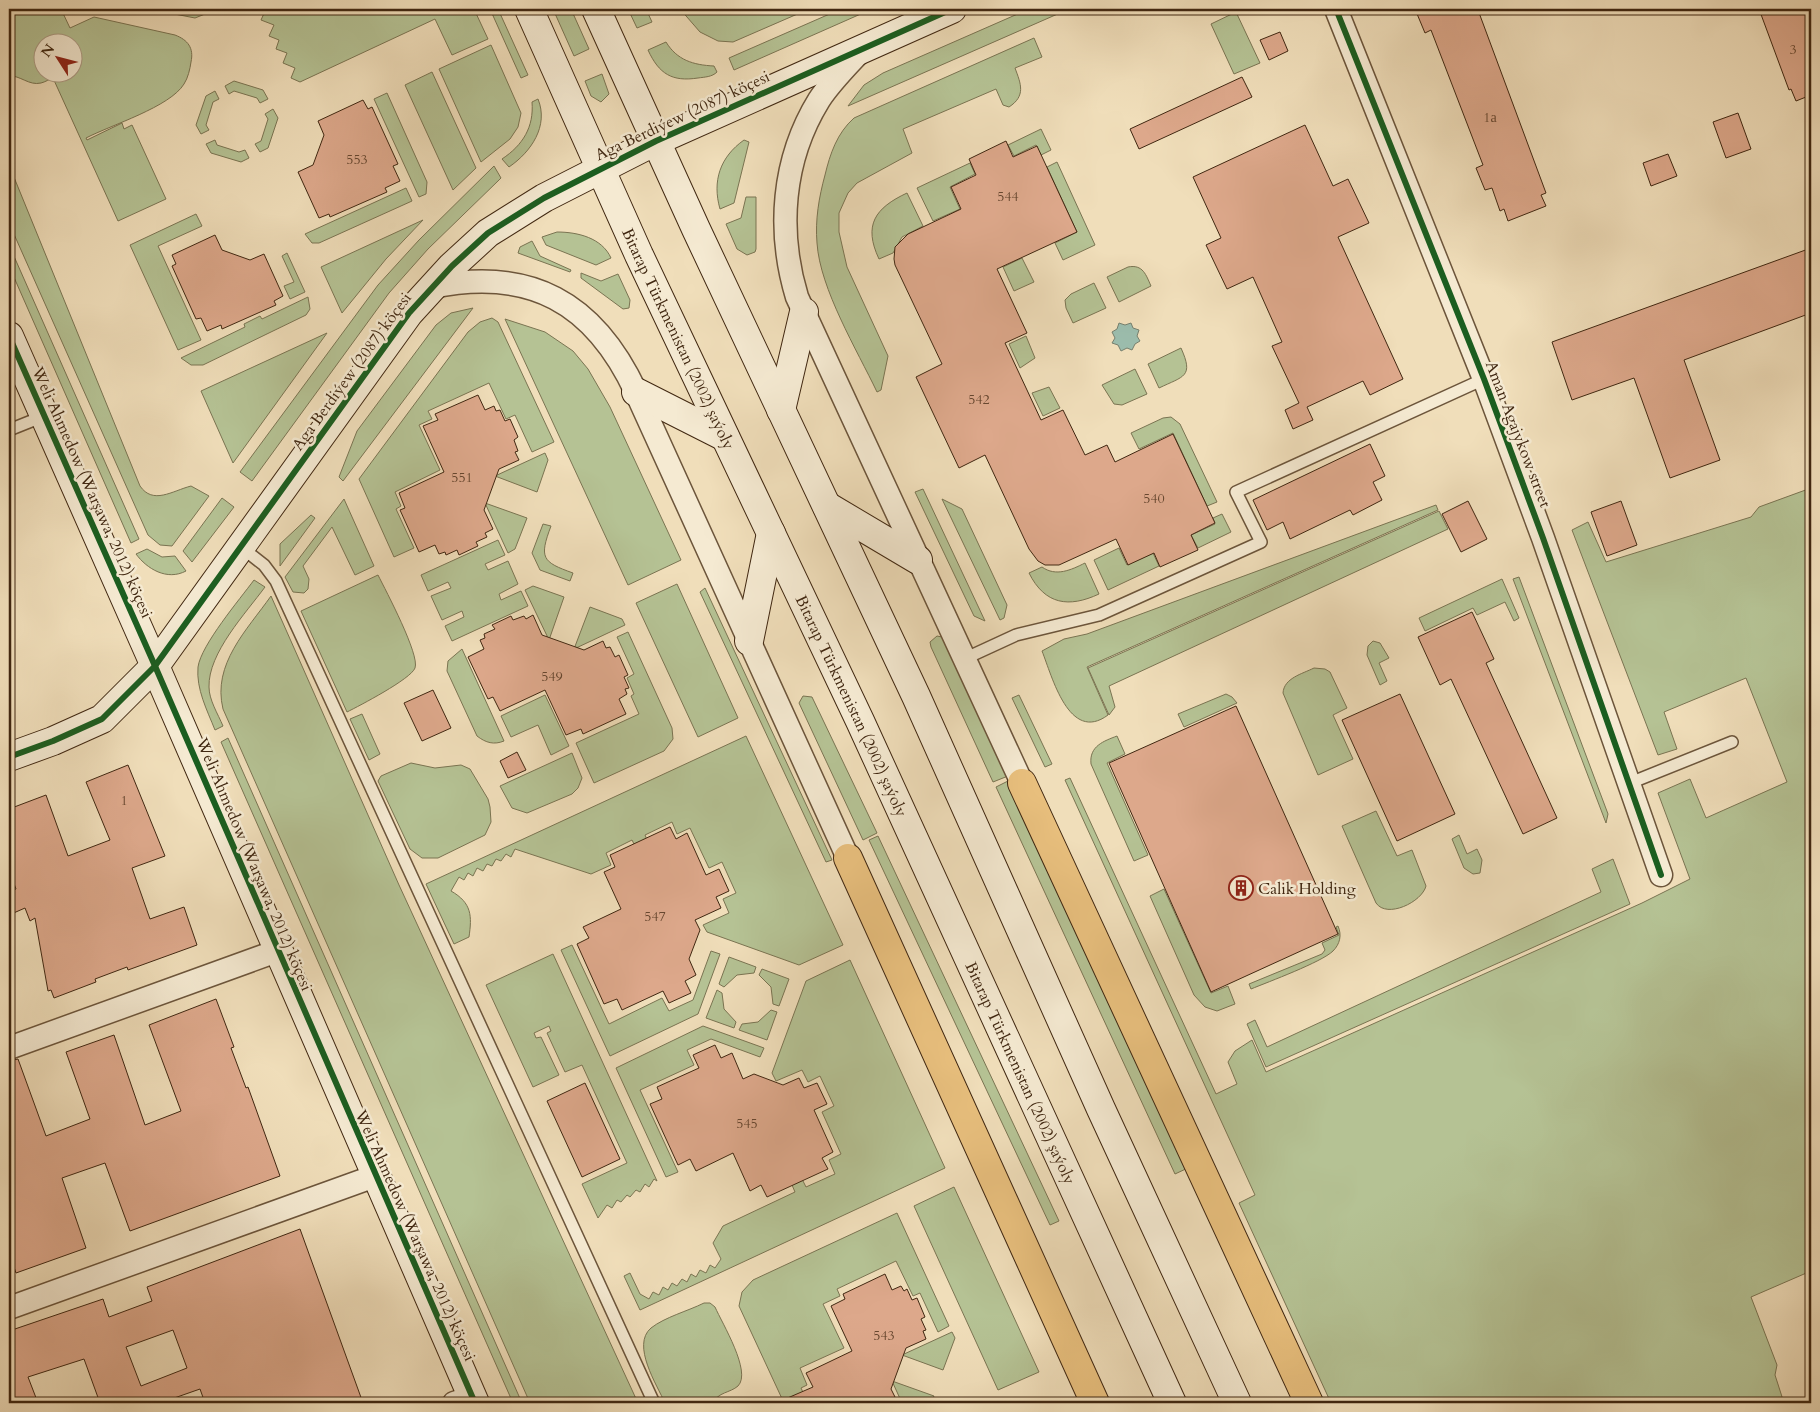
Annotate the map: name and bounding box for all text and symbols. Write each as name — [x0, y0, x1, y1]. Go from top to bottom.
north arrow — [32, 32, 82, 82]
text: N — [37, 40, 59, 61]
house number: 3 — [1789, 40, 1797, 59]
street label: Aga Berdiýew (2087) köçesi — [592, 65, 774, 166]
house number: 1а — [1483, 108, 1497, 127]
house number: 553 — [346, 150, 368, 169]
house number: 544 — [997, 187, 1019, 206]
street label: Bitarap Türkmenistan (2002) şaýoly — [616, 225, 740, 454]
street label: Aga Berdiýew (2087) köçesi — [287, 288, 417, 455]
street label: Aman Agajykow street — [1480, 358, 1556, 511]
street label: Weli Ahmedow (Warşawa, 2012) köçesi — [26, 362, 158, 622]
house number: 542 — [968, 390, 990, 409]
house number: 551 — [451, 468, 473, 487]
house number: 540 — [1143, 489, 1165, 508]
street label: Bitarap Türkmenistan (2002) şaýoly — [790, 592, 913, 821]
house number: 549 — [541, 667, 563, 686]
street label: Weli Ahmedow (Warşawa, 2012) köçesi — [190, 734, 318, 995]
house number: 1 — [120, 791, 128, 810]
building icon: Calik Holding — [1228, 875, 1254, 901]
place label: Calik Holding — [1258, 878, 1356, 900]
house number: 547 — [644, 907, 666, 926]
street label: Bitarap Türkmenistan (2002) şaýoly — [960, 958, 1081, 1188]
street label: Weli Ahmedow (Warşawa, 2012) köçesi — [349, 1105, 481, 1365]
house number: 545 — [736, 1114, 758, 1133]
house number: 543 — [873, 1326, 895, 1345]

